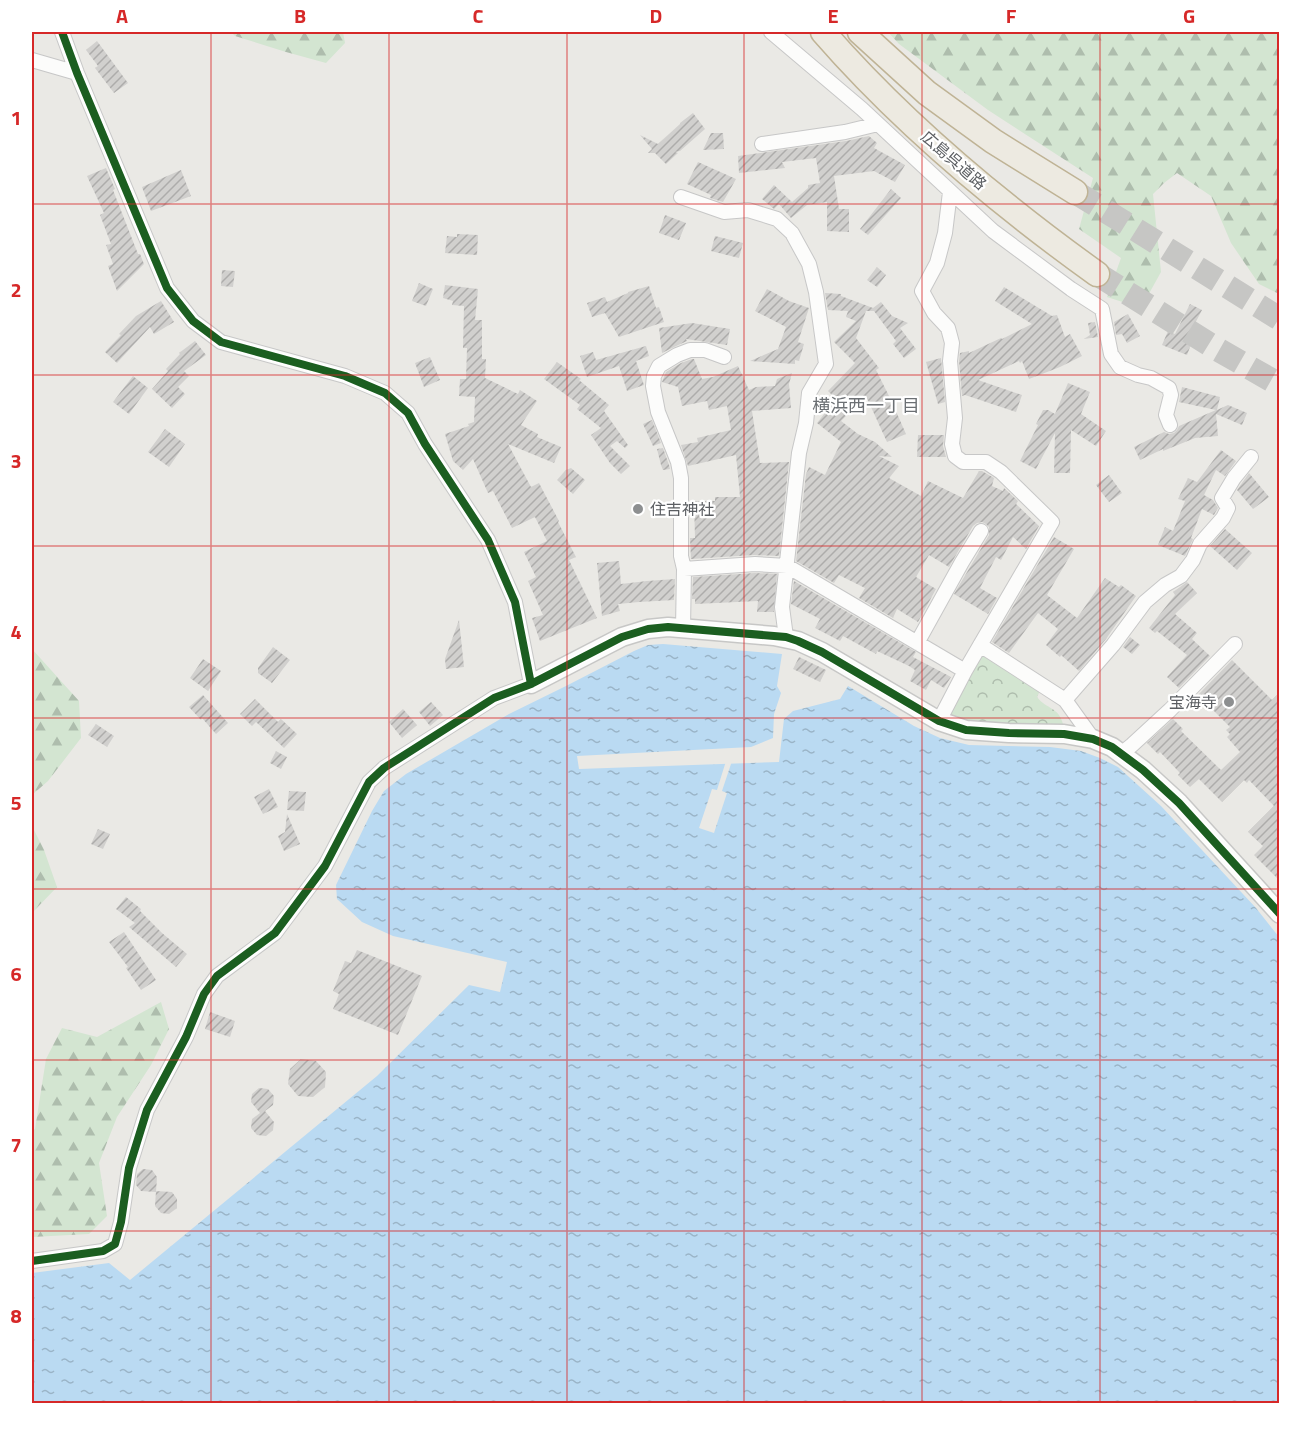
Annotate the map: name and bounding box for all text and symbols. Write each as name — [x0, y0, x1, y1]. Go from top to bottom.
text: A — [116, 0, 128, 31]
text: B — [294, 0, 306, 31]
text: C — [473, 0, 484, 31]
text: D — [650, 0, 662, 31]
text: E — [827, 0, 839, 31]
text: F — [1006, 0, 1017, 31]
text: G — [1183, 0, 1195, 31]
text: 1 — [10, 102, 22, 133]
street label: 広島呉道路 — [916, 125, 992, 195]
text: 2 — [10, 274, 22, 305]
district label: 横浜西一丁目 — [812, 392, 920, 419]
text: 3 — [10, 445, 22, 476]
place label: 住吉神社 — [650, 497, 714, 521]
marker: 住吉神社 — [631, 502, 645, 516]
text: 4 — [10, 616, 22, 647]
place label: 宝海寺 — [1169, 690, 1217, 714]
marker: 宝海寺 — [1222, 695, 1236, 709]
text: 5 — [10, 787, 22, 818]
text: 6 — [10, 958, 22, 989]
text: 7 — [10, 1129, 22, 1160]
text: 8 — [10, 1300, 22, 1331]

